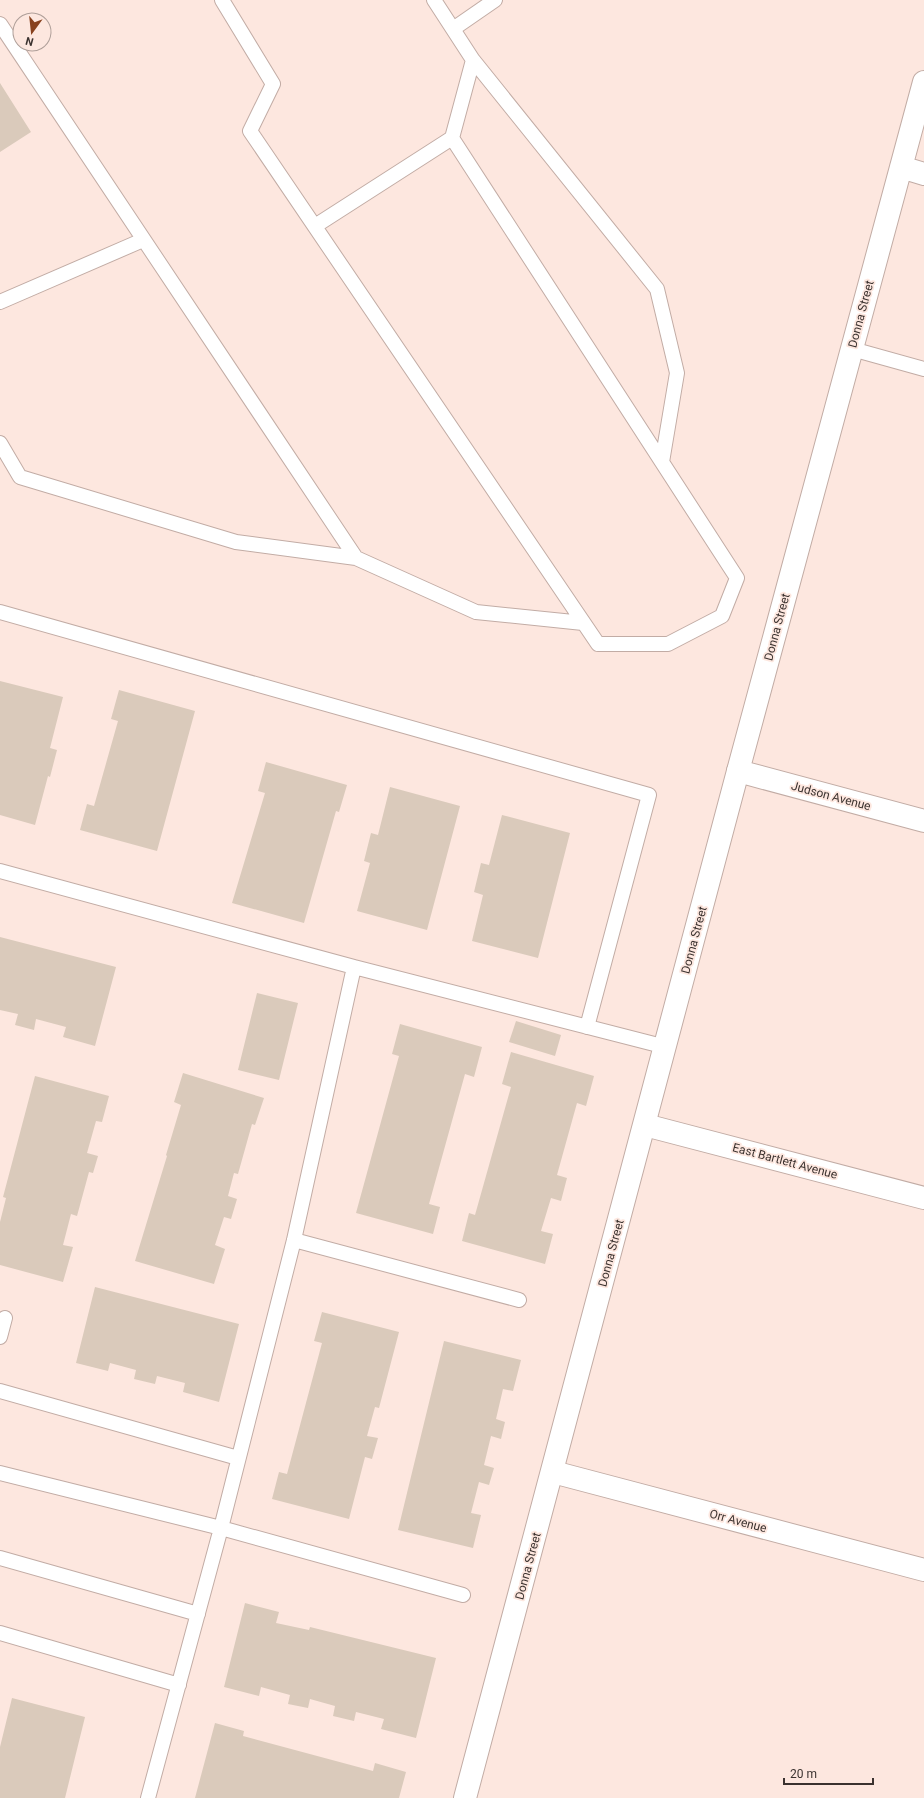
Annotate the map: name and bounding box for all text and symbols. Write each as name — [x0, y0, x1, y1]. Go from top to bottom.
north arrow — [12, 12, 52, 52]
text: N — [24, 34, 35, 48]
street label: Donna Street — [845, 279, 877, 349]
street label: Donna Street — [761, 592, 793, 662]
street label: Judson Avenue — [790, 779, 872, 813]
street label: Donna Street — [678, 905, 710, 975]
street label: East Bartlett Avenue — [731, 1140, 839, 1182]
street label: Donna Street — [595, 1218, 627, 1288]
street label: Orr Avenue — [708, 1507, 768, 1535]
street label: Donna Street — [512, 1531, 544, 1601]
scale bar — [784, 1760, 873, 1786]
text: 20 m — [790, 1767, 817, 1781]

